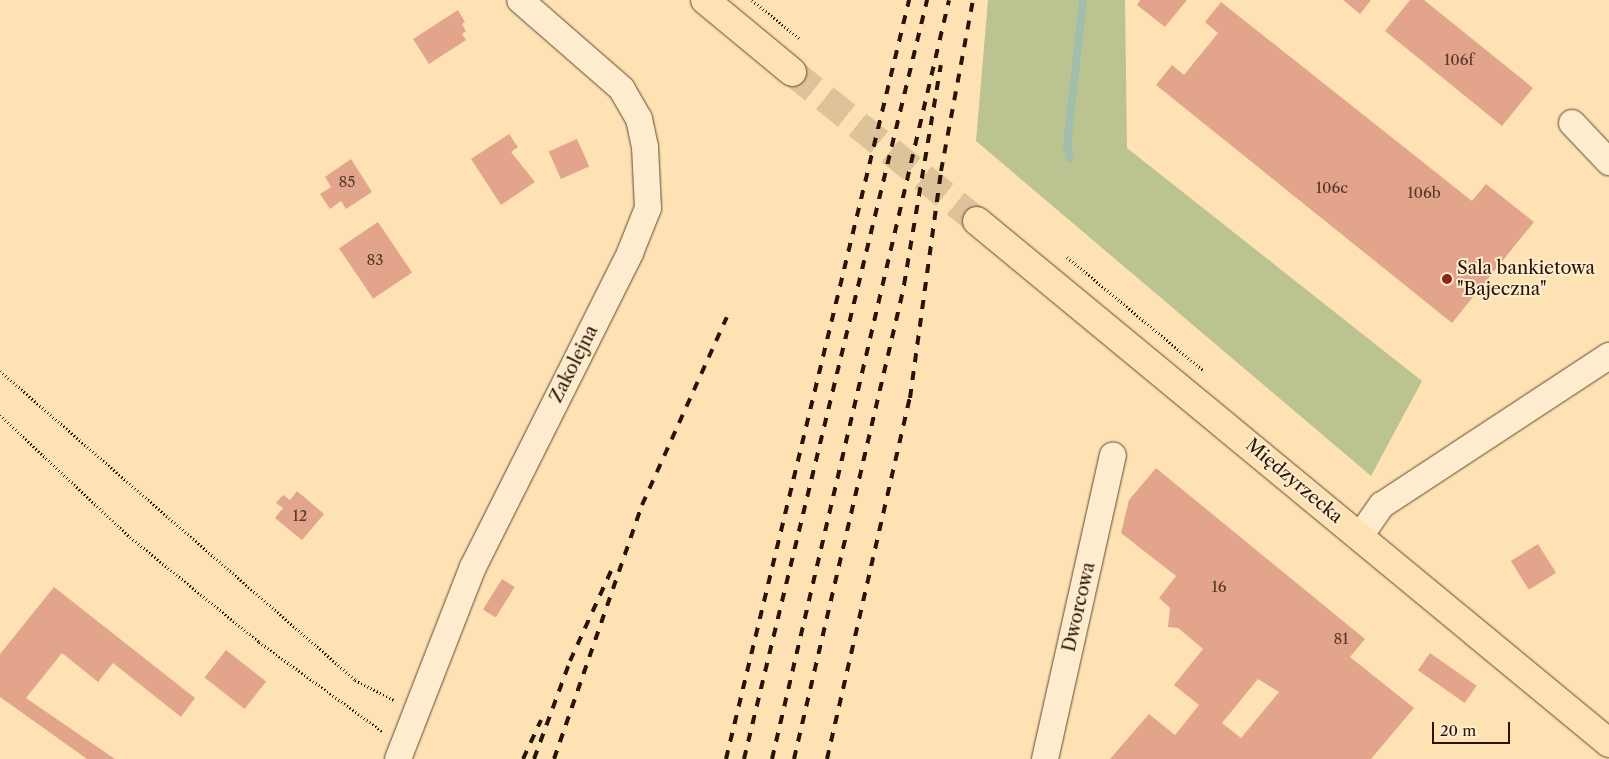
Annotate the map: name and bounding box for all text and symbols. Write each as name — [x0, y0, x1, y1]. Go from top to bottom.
house number: 106f — [1444, 51, 1474, 69]
house number: 85 — [338, 173, 356, 191]
house number: 106c — [1316, 179, 1348, 197]
house number: 106b — [1407, 184, 1441, 202]
house number: 83 — [366, 251, 384, 269]
place label: Sala bankietowa "Bajeczna" — [1457, 258, 1595, 300]
marker: Sala bankietowa "Bajeczna" — [1441, 273, 1453, 285]
street label: Zakolejna — [545, 322, 603, 406]
street label: Międzyrzecka — [1241, 434, 1347, 528]
house number: 12 — [293, 507, 307, 525]
street label: Dworcowa — [1058, 560, 1100, 654]
house number: 16 — [1211, 578, 1227, 596]
house number: 81 — [1333, 630, 1349, 648]
scale bar — [1434, 712, 1512, 744]
text: 20 m — [1440, 721, 1476, 740]

